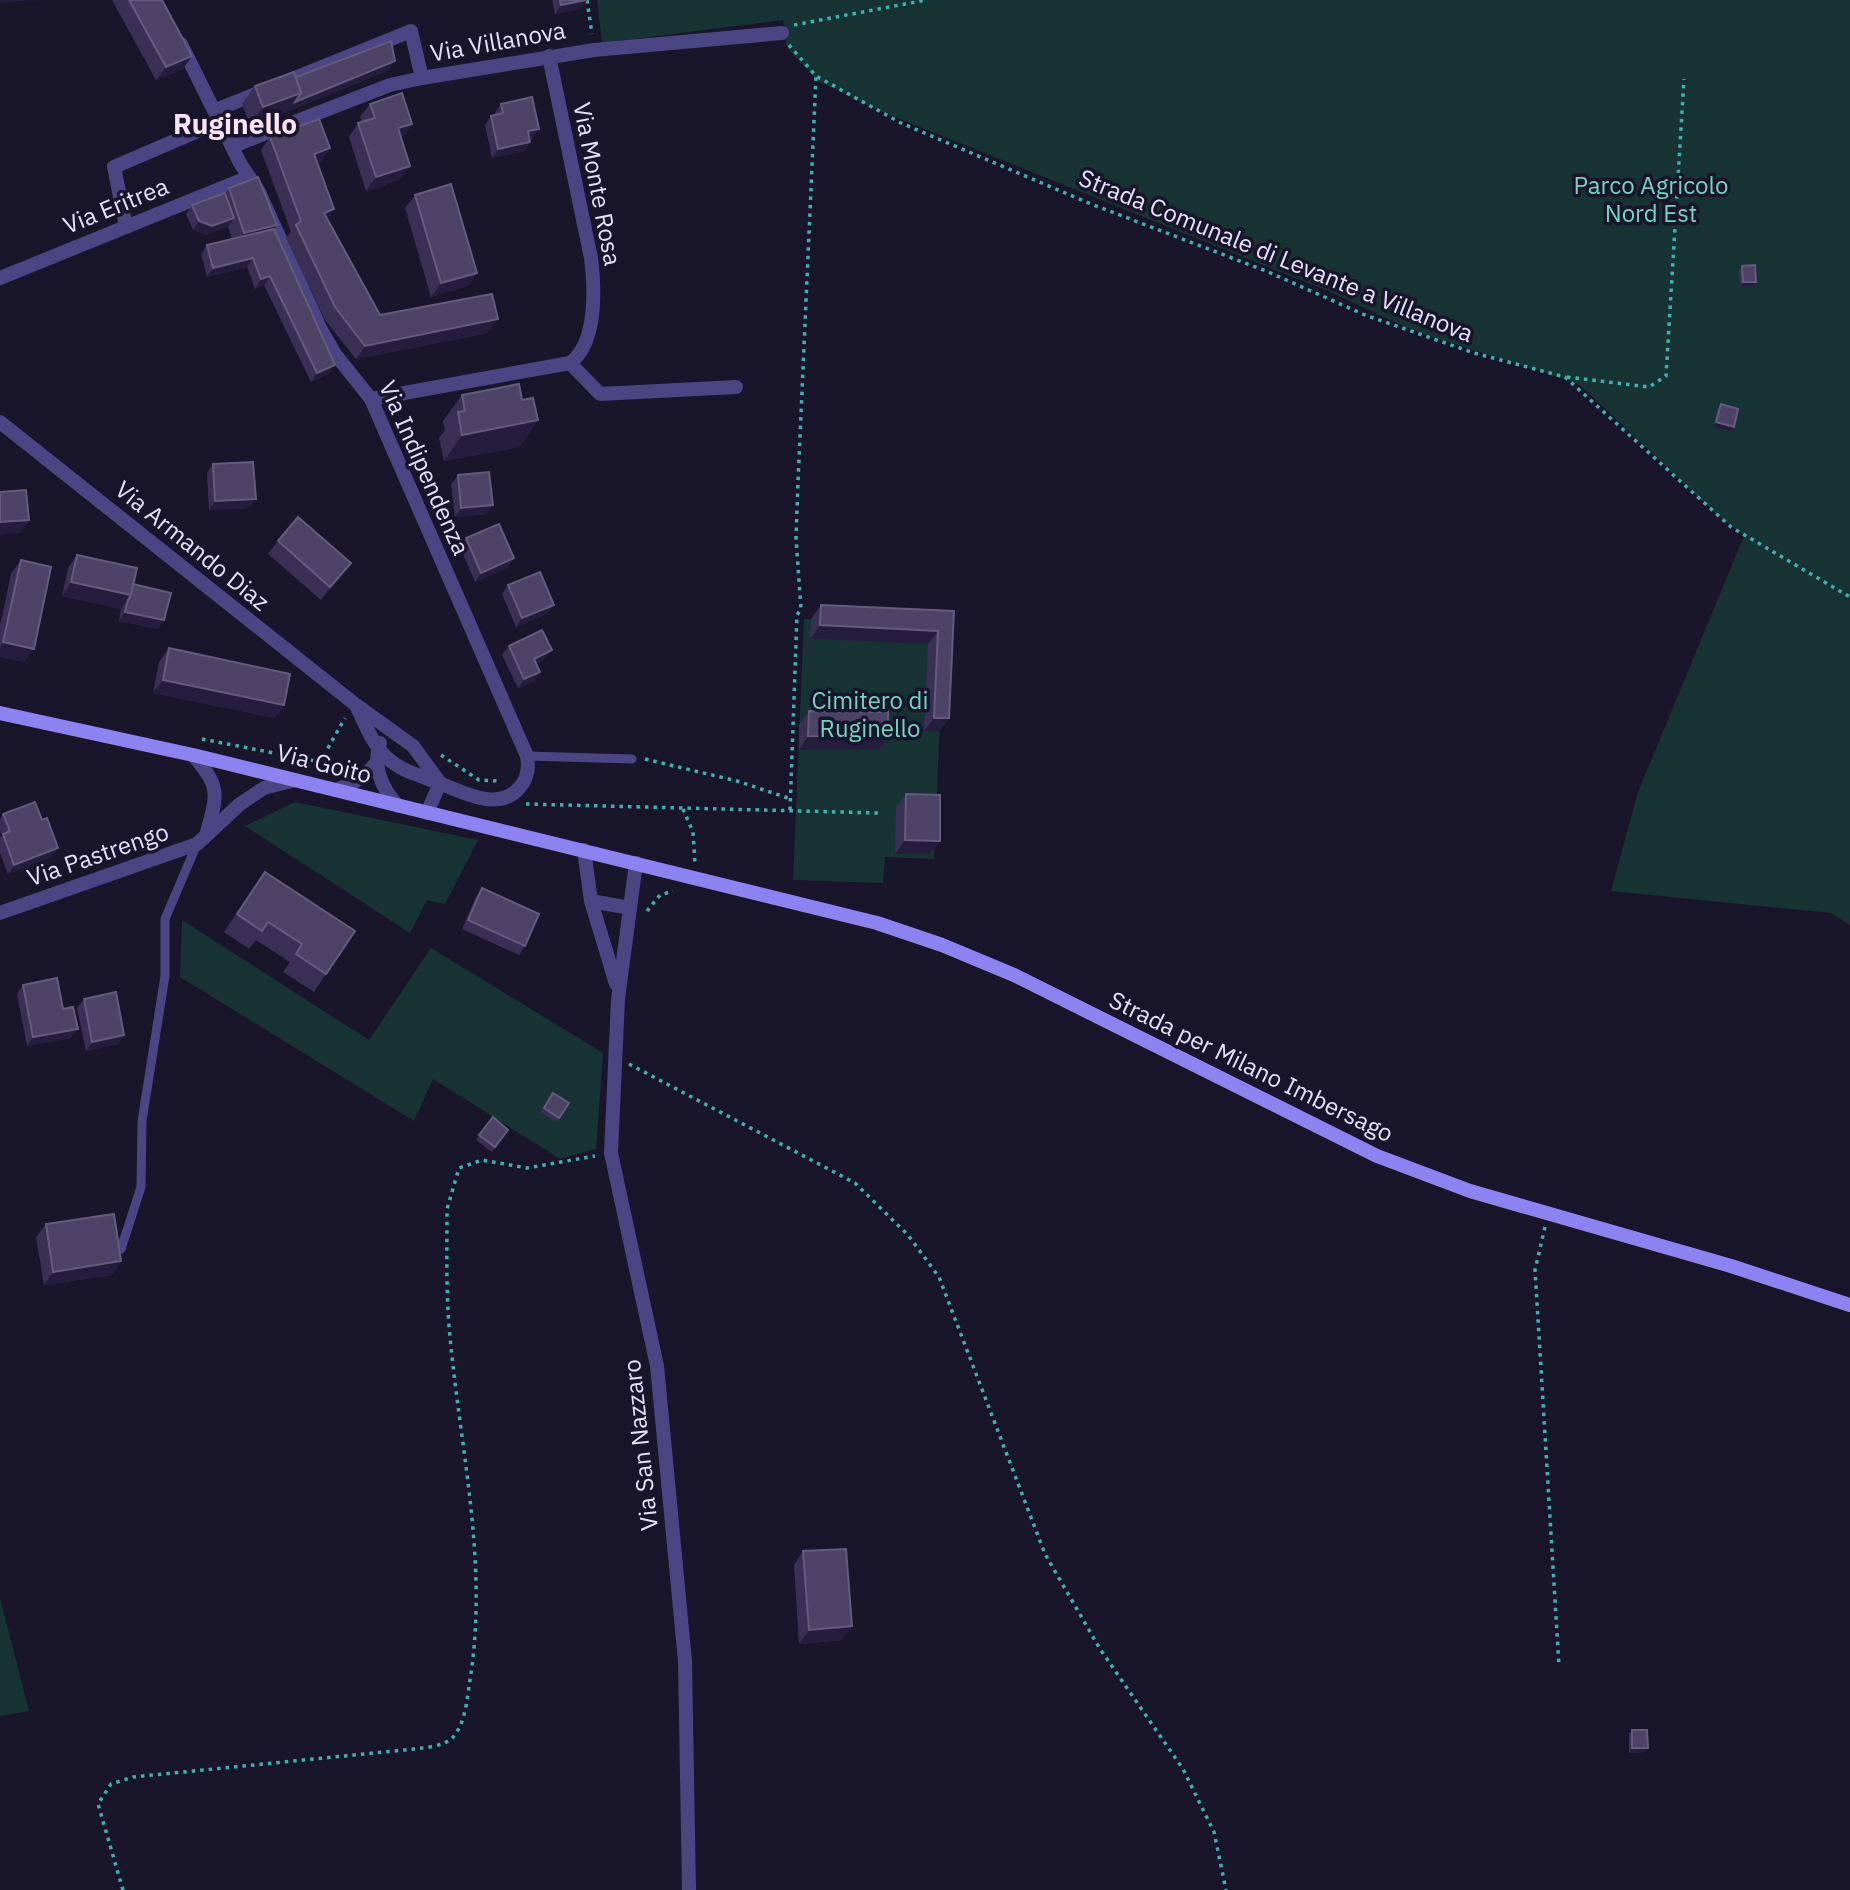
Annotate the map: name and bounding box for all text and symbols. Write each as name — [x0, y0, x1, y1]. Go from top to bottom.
street label: Via Villanova — [428, 13, 568, 69]
street label: Via Monte Rosa — [566, 99, 630, 268]
district label: Ruginello — [173, 105, 297, 142]
street label: Strada Comunale di Levante a Villanova — [1074, 161, 1479, 349]
street label: Via Eritrea — [58, 169, 173, 241]
park label: Parco Agricolo Nord Est — [1573, 169, 1729, 229]
street label: Via Indipendenza — [372, 375, 478, 560]
street label: Via Armando Diaz — [109, 473, 276, 617]
park label: Cimitero di Ruginello — [811, 684, 929, 744]
street label: Via Goito — [273, 736, 375, 790]
street label: Via Pastrengo — [23, 815, 173, 893]
street label: Strada per Milano Imbersago — [1104, 983, 1399, 1149]
street label: Via San Nazzaro — [615, 1358, 665, 1532]

